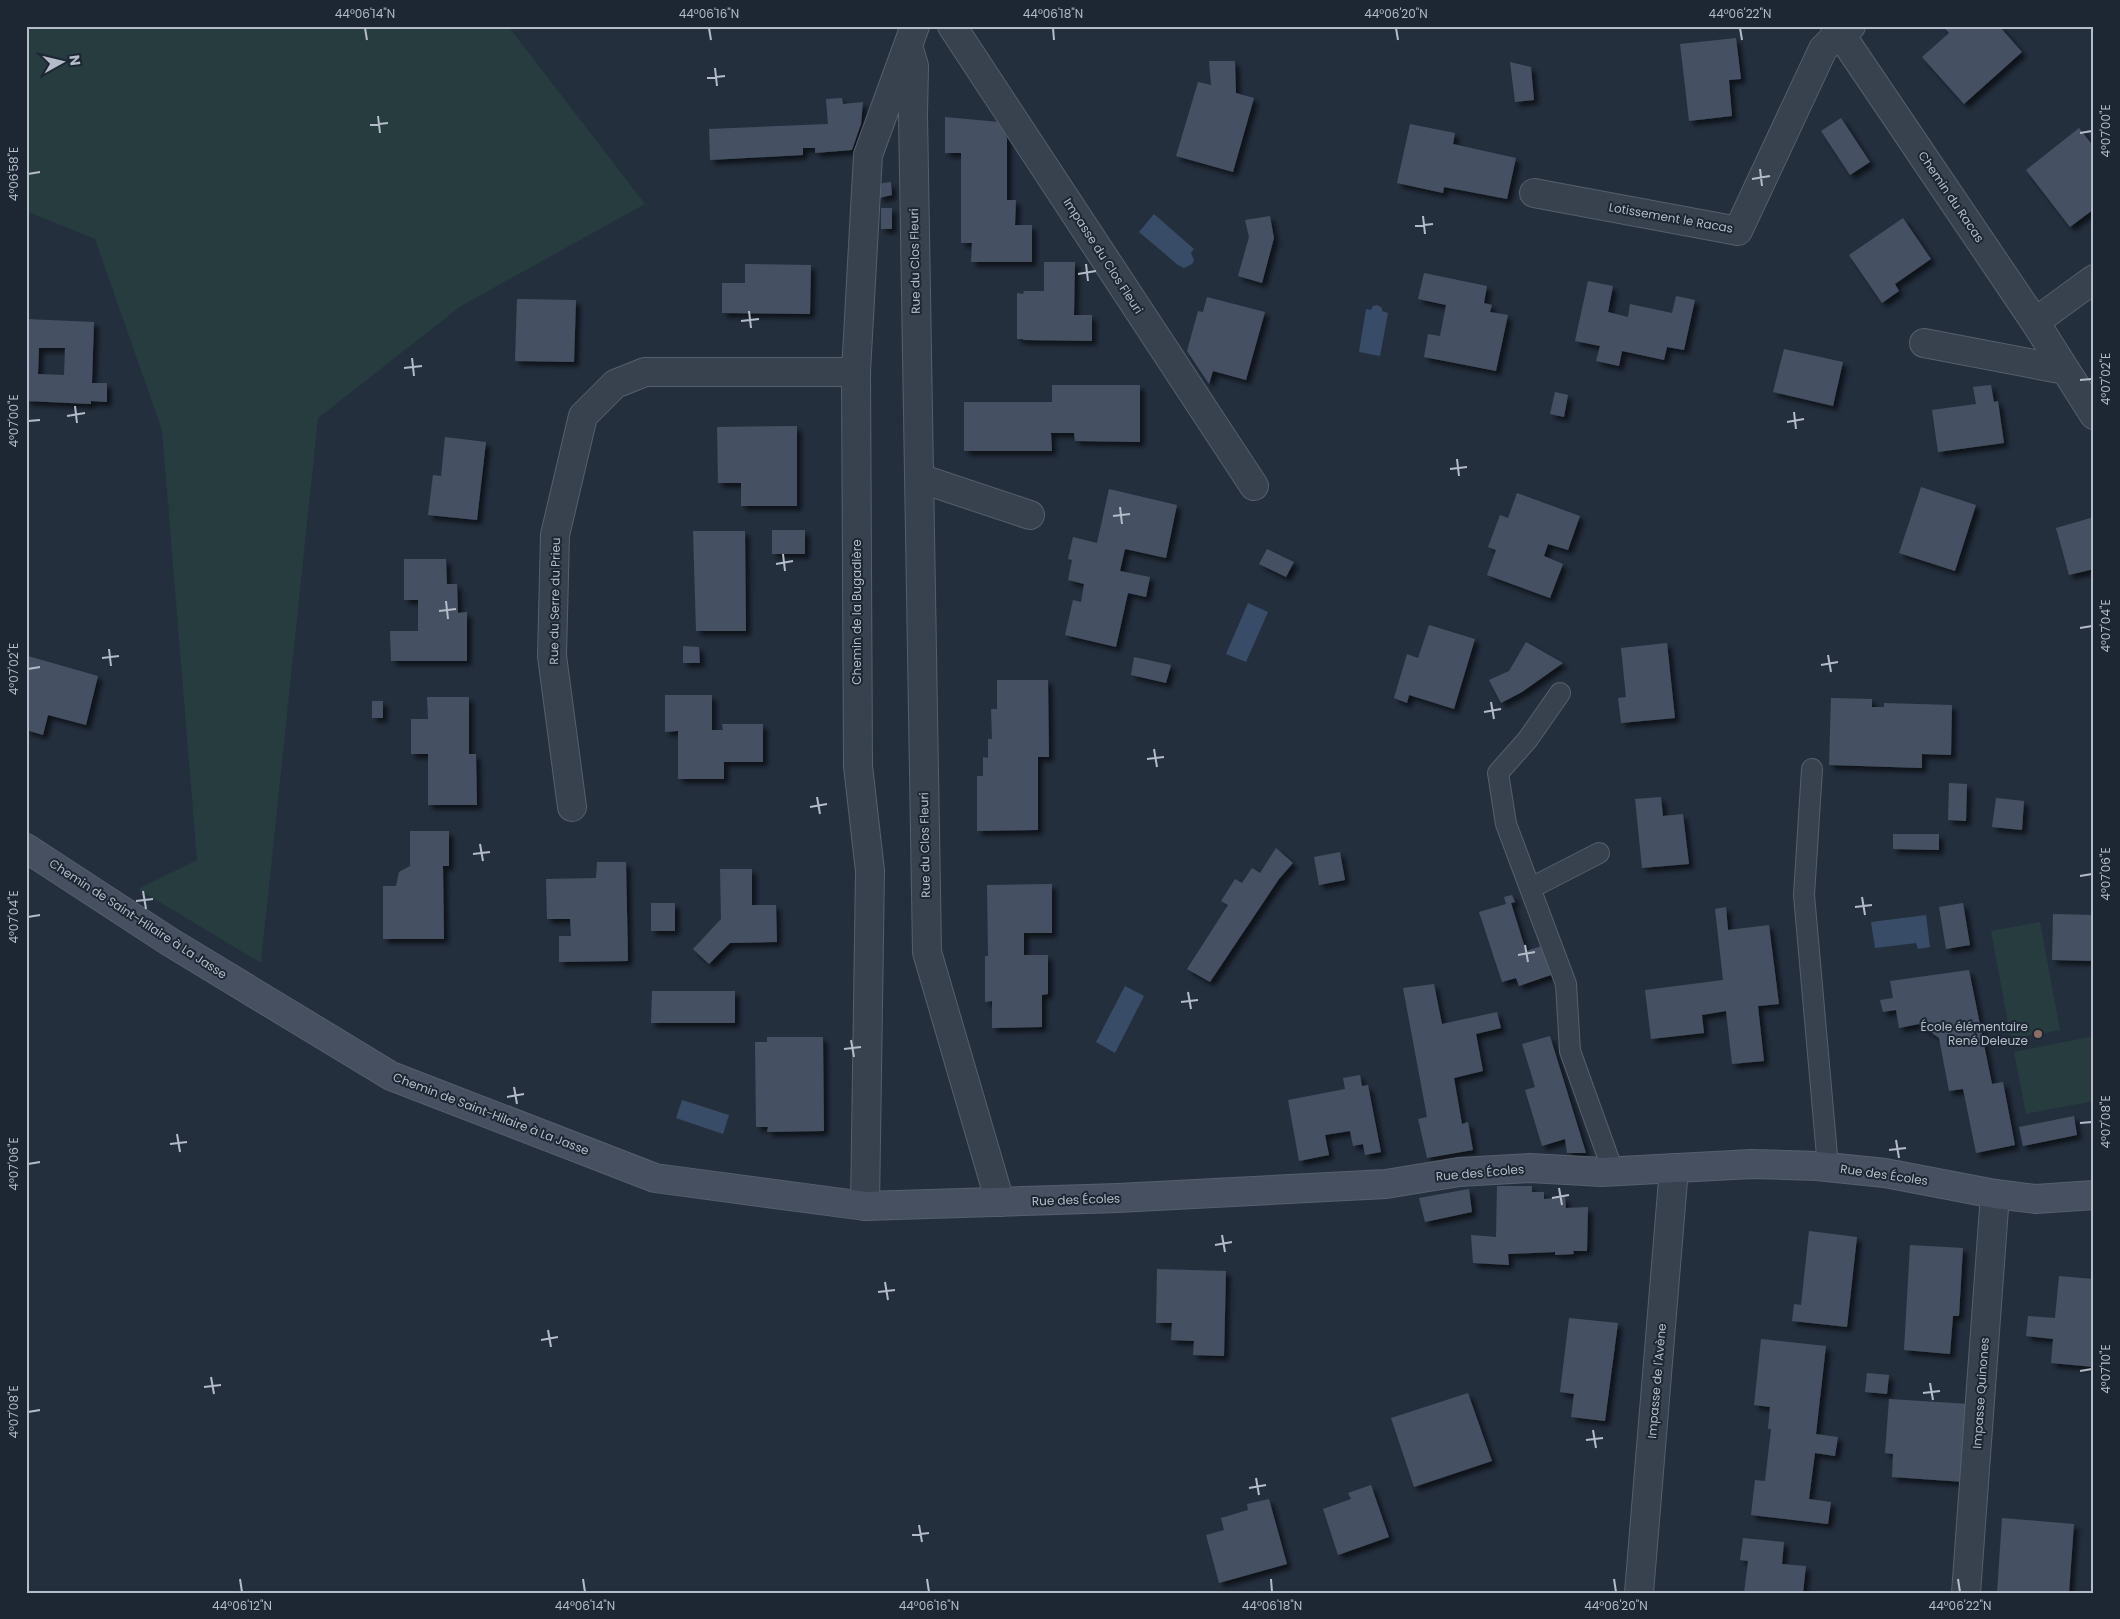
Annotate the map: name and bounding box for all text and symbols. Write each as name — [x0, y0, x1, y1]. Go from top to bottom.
text: 44°06'14"N — [335, 5, 395, 22]
text: 44°06'16"N — [679, 5, 739, 22]
text: 44°06'18"N — [1023, 5, 1083, 22]
text: 44°06'20"N — [1364, 5, 1428, 22]
text: 44°06'22"N — [1709, 5, 1771, 22]
north arrow — [38, 38, 88, 88]
text: N — [64, 54, 86, 67]
text: 4°07'00"E — [2097, 104, 2114, 158]
text: 4°06'58"E — [5, 147, 22, 201]
street label: Chemin du Racas — [1915, 148, 1988, 246]
street label: Impasse du Clos Fleuri — [1060, 195, 1147, 317]
street label: Lotissement le Racas — [1608, 198, 1735, 237]
street label: Rue du Clos Fleuri — [905, 208, 924, 314]
text: 4°07'02"E — [2097, 353, 2114, 405]
text: 4°07'00"E — [5, 394, 22, 448]
street label: Rue du Serre du Prieu — [545, 537, 564, 665]
street label: Chemin de la Bugadière — [848, 539, 865, 685]
text: 4°07'04"E — [2097, 599, 2114, 653]
text: 4°07'02"E — [5, 643, 22, 695]
street label: Rue du Clos Fleuri — [915, 792, 934, 898]
text: 4°07'06"E — [2097, 847, 2114, 901]
street label: Chemin de Saint-Hilaire à La Jasse — [46, 855, 230, 983]
text: 4°07'04"E — [5, 890, 22, 944]
place label: École élémentaire René Deleuze — [1921, 1018, 2028, 1049]
marker: École élémentaire René Deleuze — [2032, 1028, 2044, 1040]
street label: Chemin de Saint-Hilaire à La Jasse — [391, 1068, 592, 1159]
text: 4°07'08"E — [2097, 1095, 2114, 1149]
text: 4°07'06"E — [5, 1137, 22, 1191]
street label: Rue des Écoles — [1435, 1160, 1525, 1185]
street label: Rue des Écoles — [1839, 1160, 1929, 1189]
street label: Rue des Écoles — [1032, 1189, 1120, 1210]
street label: Impasse de l'Avène — [1643, 1323, 1670, 1439]
street label: Impasse Quinones — [1968, 1337, 1993, 1449]
text: 4°07'10"E — [2097, 1344, 2114, 1394]
text: 4°07'08"E — [5, 1385, 22, 1439]
text: 44°06'12"N — [212, 1597, 272, 1614]
text: 44°06'14"N — [555, 1597, 615, 1614]
text: 44°06'16"N — [899, 1597, 959, 1614]
text: 44°06'18"N — [1242, 1597, 1302, 1614]
text: 44°06'20"N — [1584, 1597, 1648, 1614]
text: 44°06'22"N — [1929, 1597, 1991, 1614]

